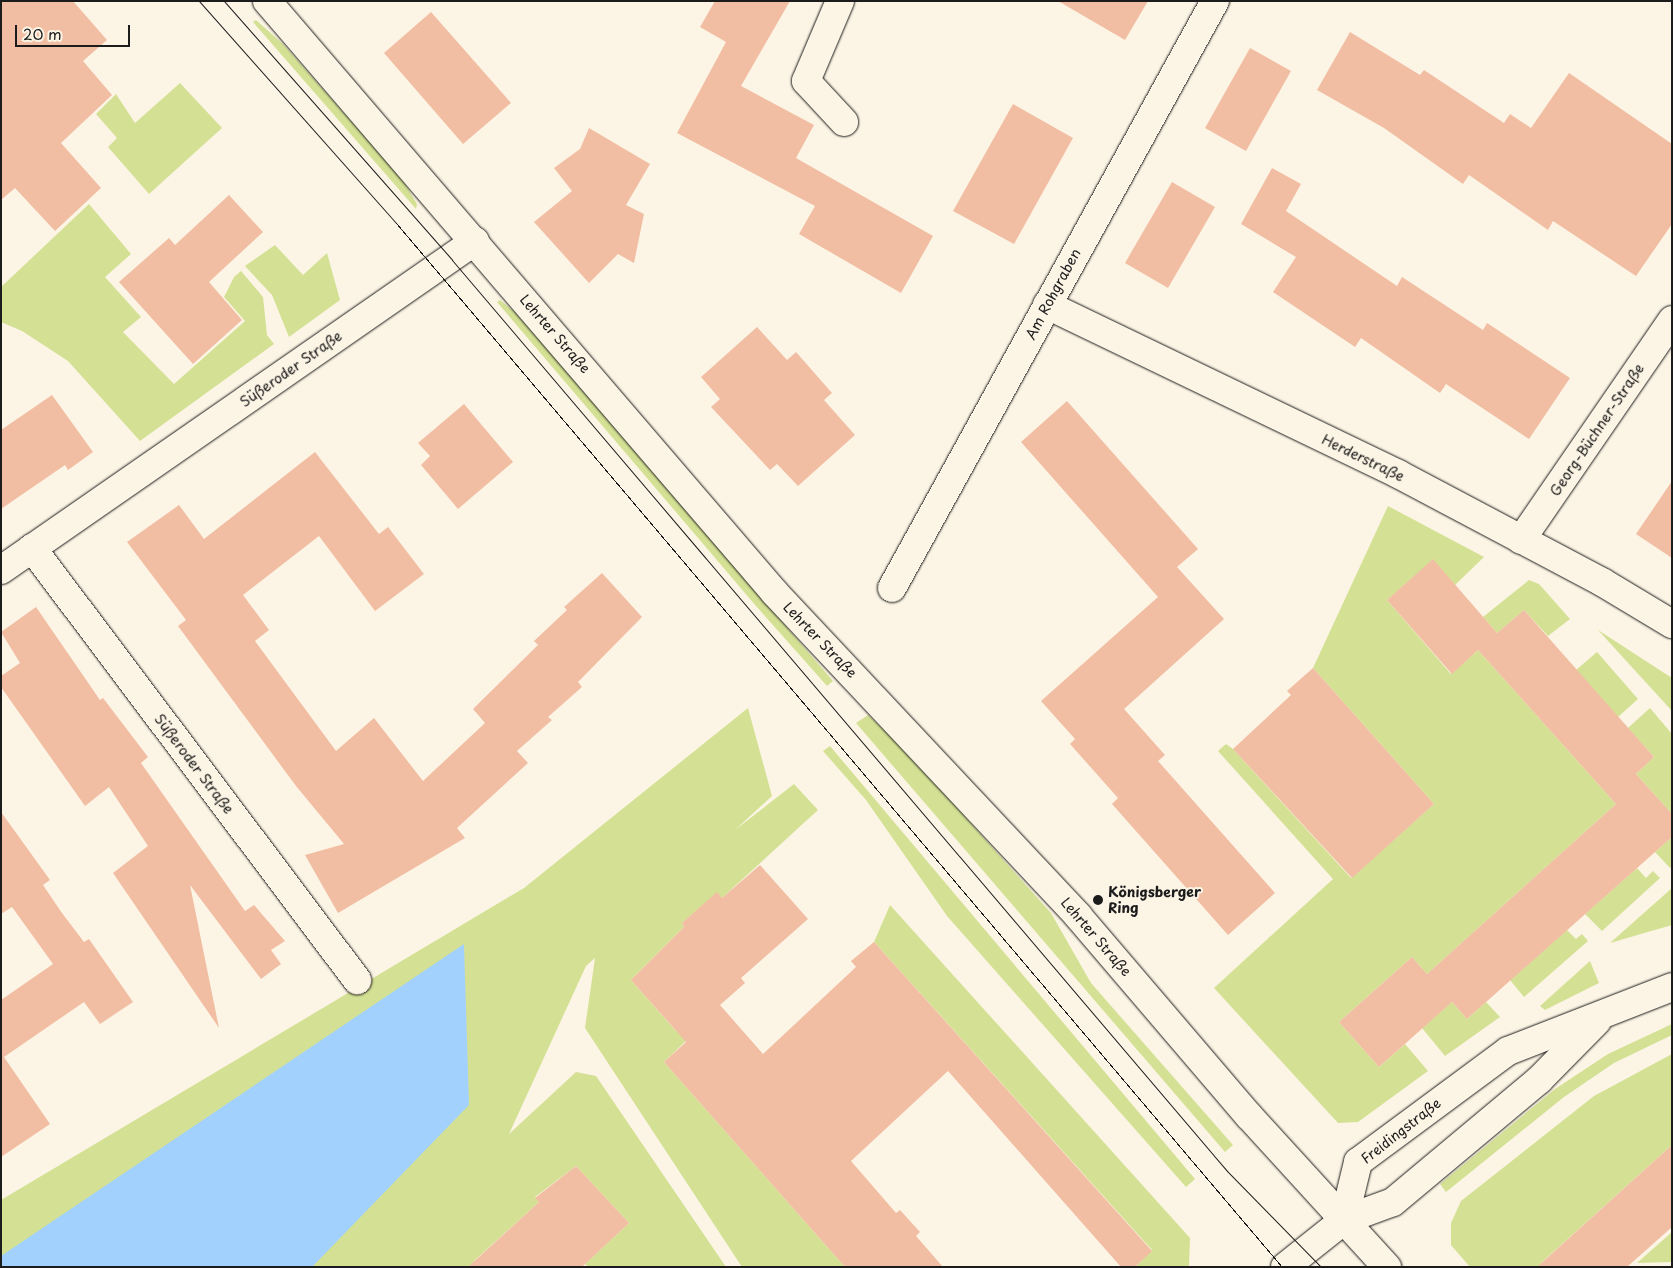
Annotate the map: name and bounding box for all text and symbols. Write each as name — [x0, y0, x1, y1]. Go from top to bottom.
scale bar — [18, 15, 132, 47]
text: 20 m — [23, 22, 62, 45]
street label: Am Rohgraben — [1022, 245, 1084, 343]
street label: Lehrter Straße — [516, 291, 594, 377]
street label: Süßeroder Straße — [237, 328, 345, 410]
street label: Georg-Büchner-Straße — [1546, 361, 1648, 499]
street label: Herderstraße — [1319, 431, 1407, 485]
street label: Lehrter Straße — [779, 598, 861, 682]
street label: Süßeroder Straße — [151, 711, 237, 817]
place label: Königsberger Ring — [1108, 884, 1201, 916]
street label: Lehrter Straße — [1057, 894, 1135, 980]
marker: Königsberger Ring — [1092, 894, 1104, 906]
street label: Freidingstraße — [1358, 1095, 1444, 1167]

